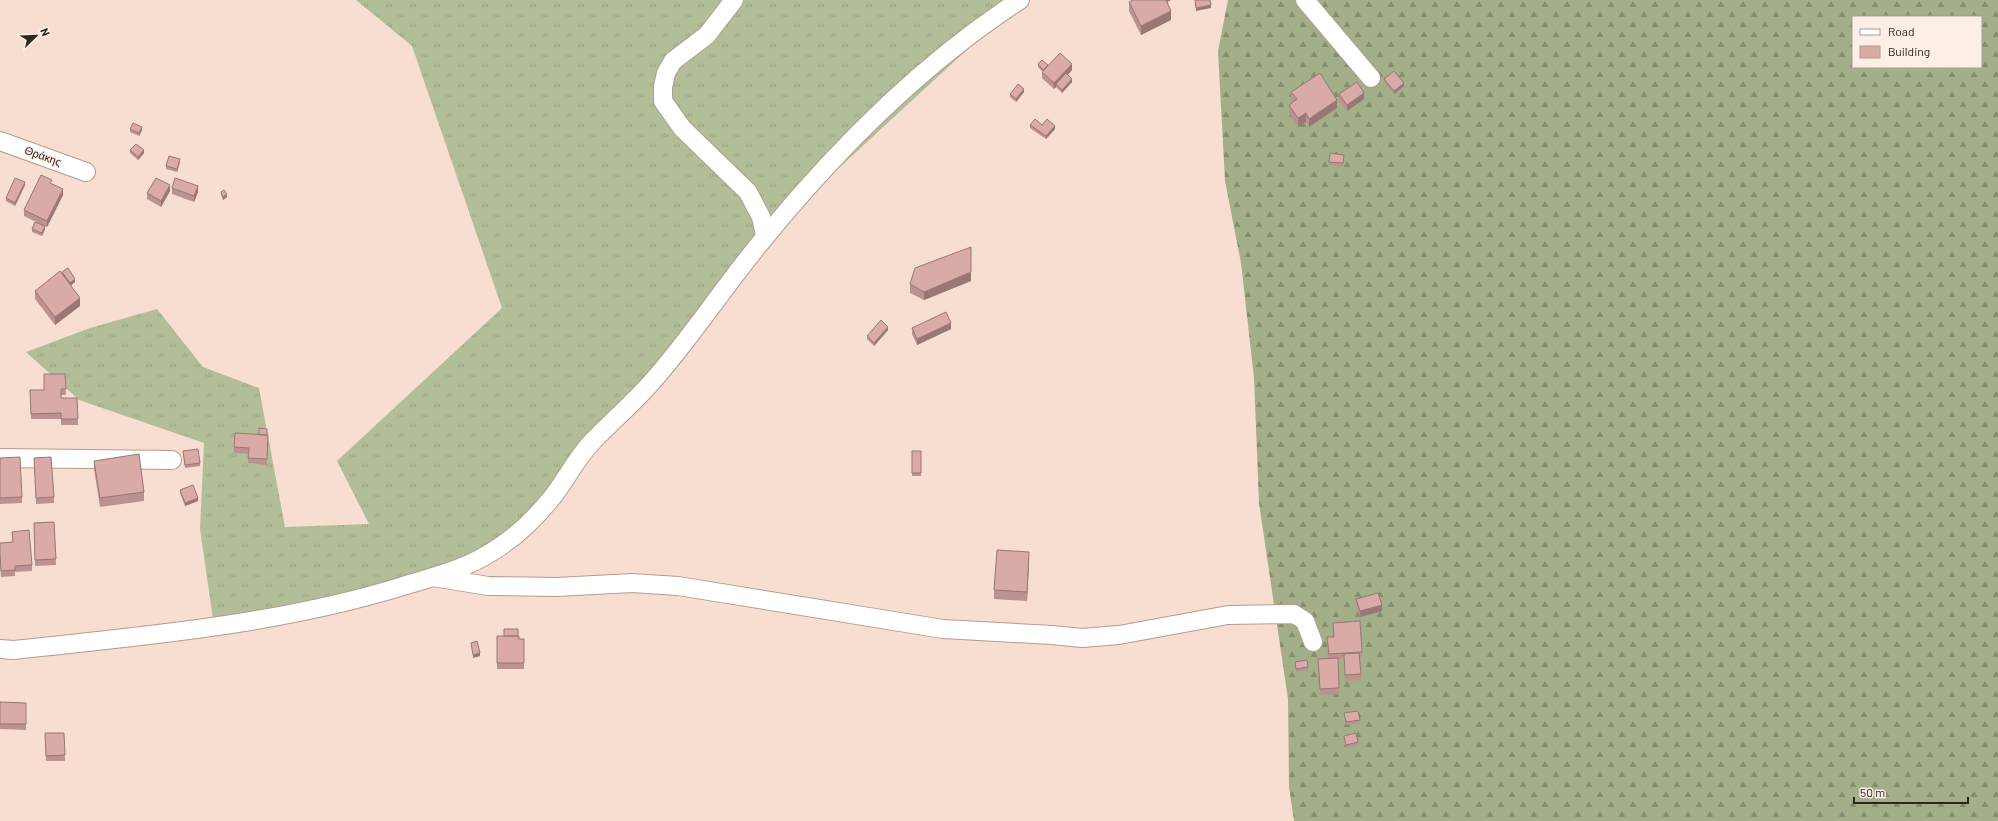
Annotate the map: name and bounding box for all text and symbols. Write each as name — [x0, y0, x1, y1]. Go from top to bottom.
north arrow — [16, 16, 56, 56]
legend — [1852, 16, 1982, 68]
text: Road — [1888, 24, 1915, 38]
text: N — [38, 26, 53, 38]
text: Building — [1888, 44, 1930, 58]
street label: Θράκης — [23, 143, 63, 168]
scale bar — [1854, 779, 1968, 805]
text: 50 m — [1860, 785, 1885, 799]

